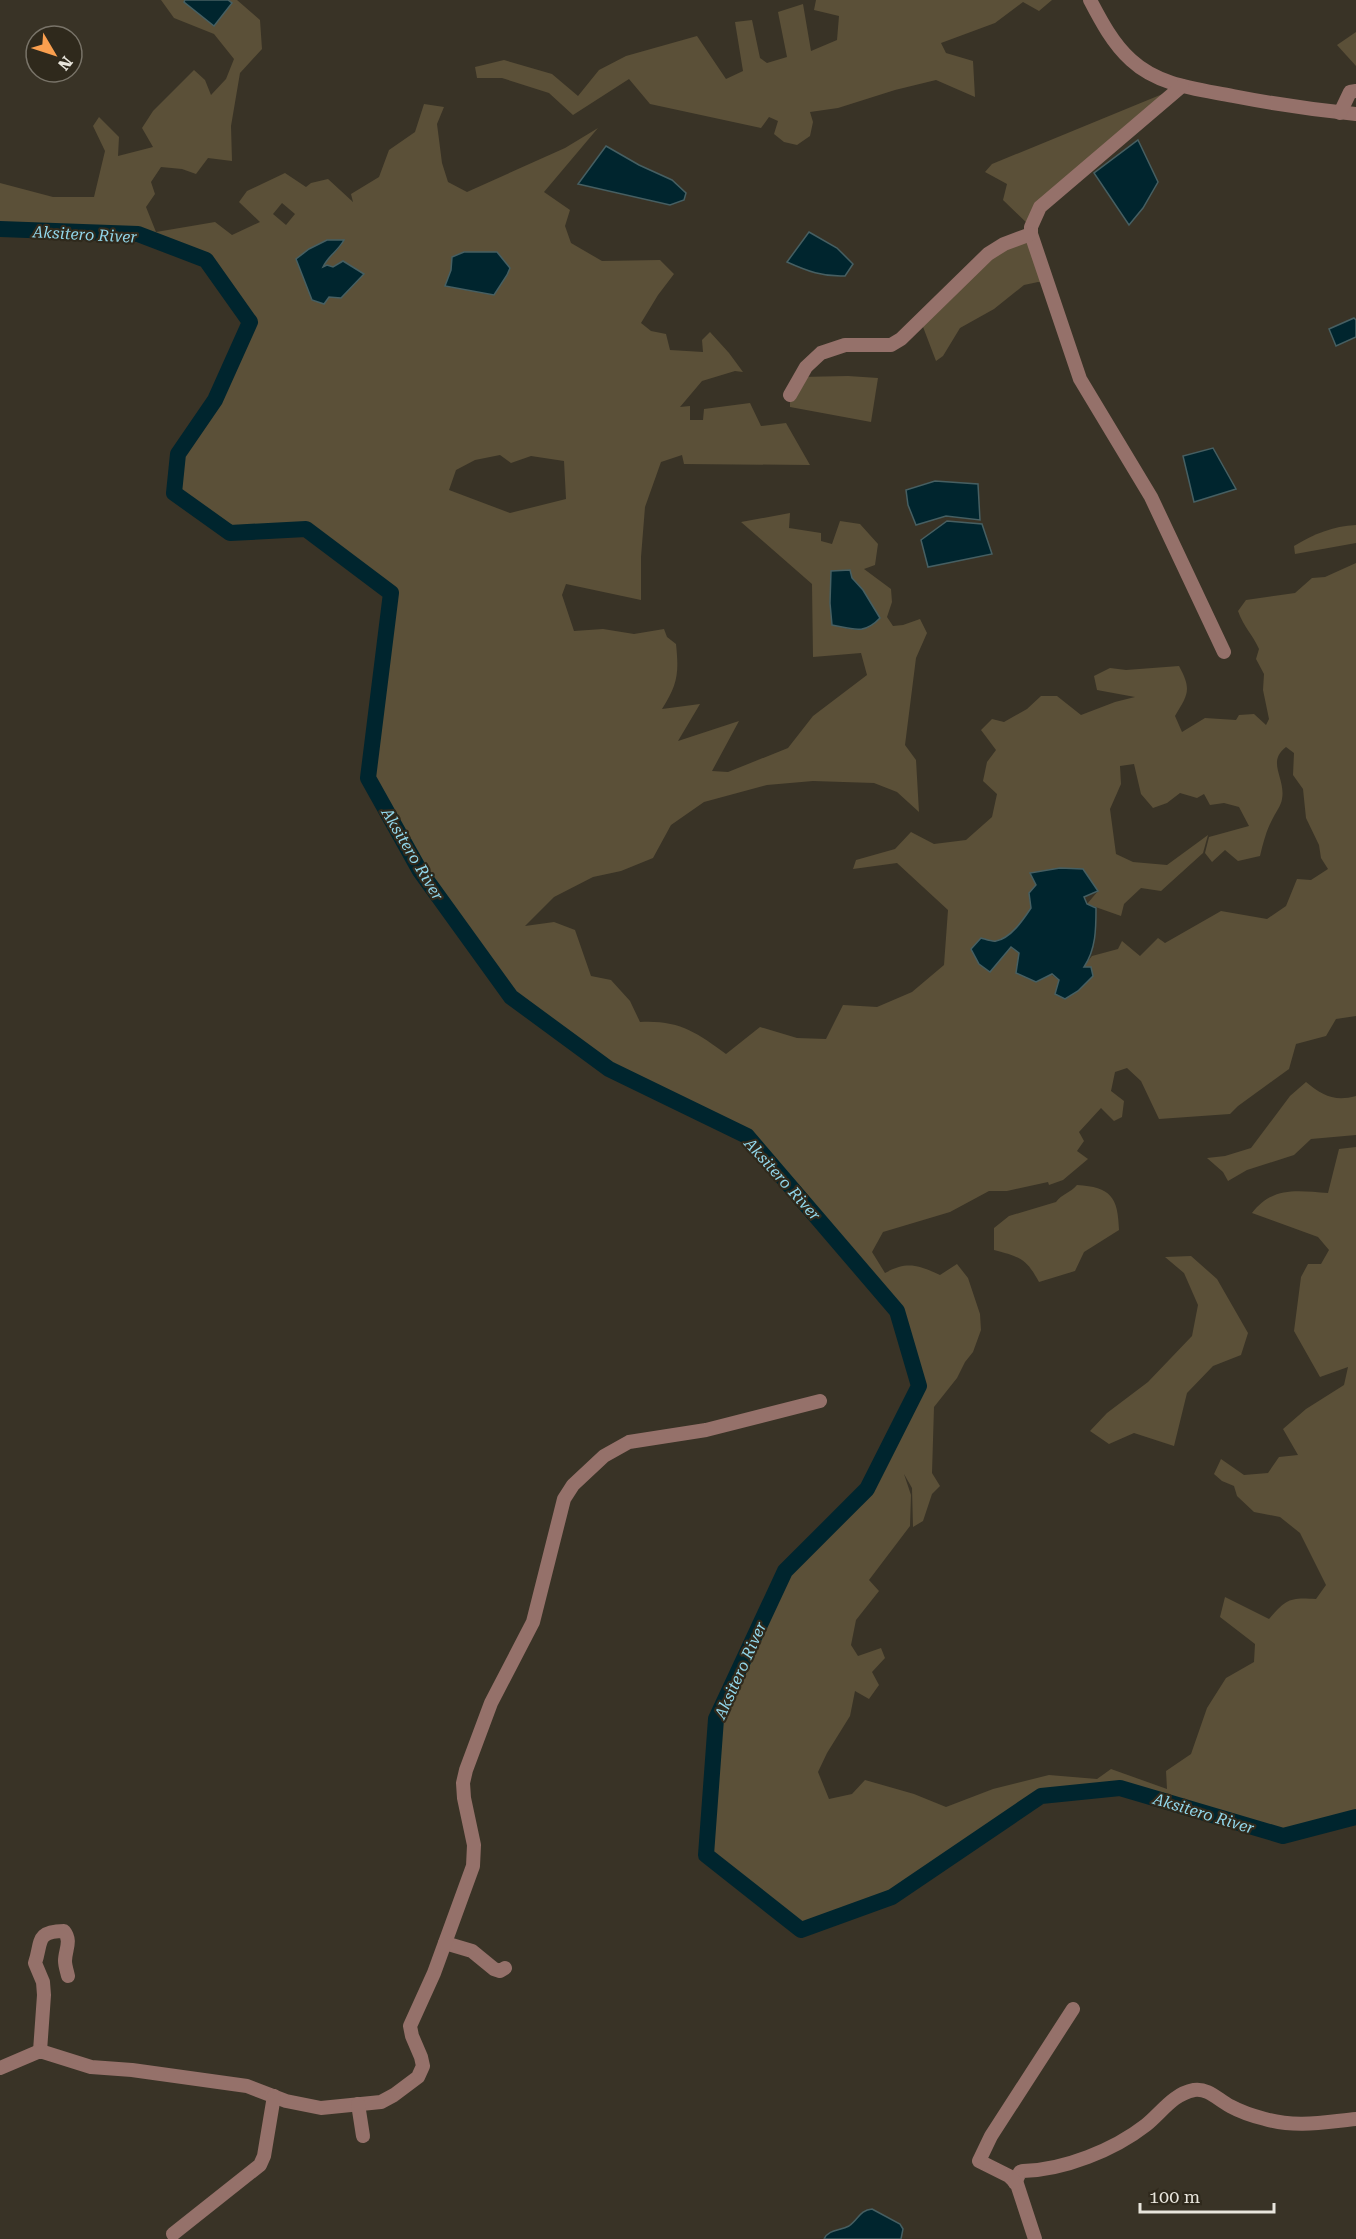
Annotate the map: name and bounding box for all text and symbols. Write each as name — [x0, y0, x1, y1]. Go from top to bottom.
north arrow — [24, 24, 84, 84]
text: N — [54, 52, 77, 74]
water label: Aksitero River — [31, 222, 138, 247]
water label: Aksitero River — [377, 804, 448, 904]
water label: Aksitero River — [740, 1133, 825, 1225]
water label: Aksitero River — [710, 1618, 770, 1723]
water label: Aksitero River — [1150, 1789, 1257, 1838]
scale bar — [1140, 2176, 1274, 2214]
text: 100 m — [1149, 2186, 1200, 2207]

